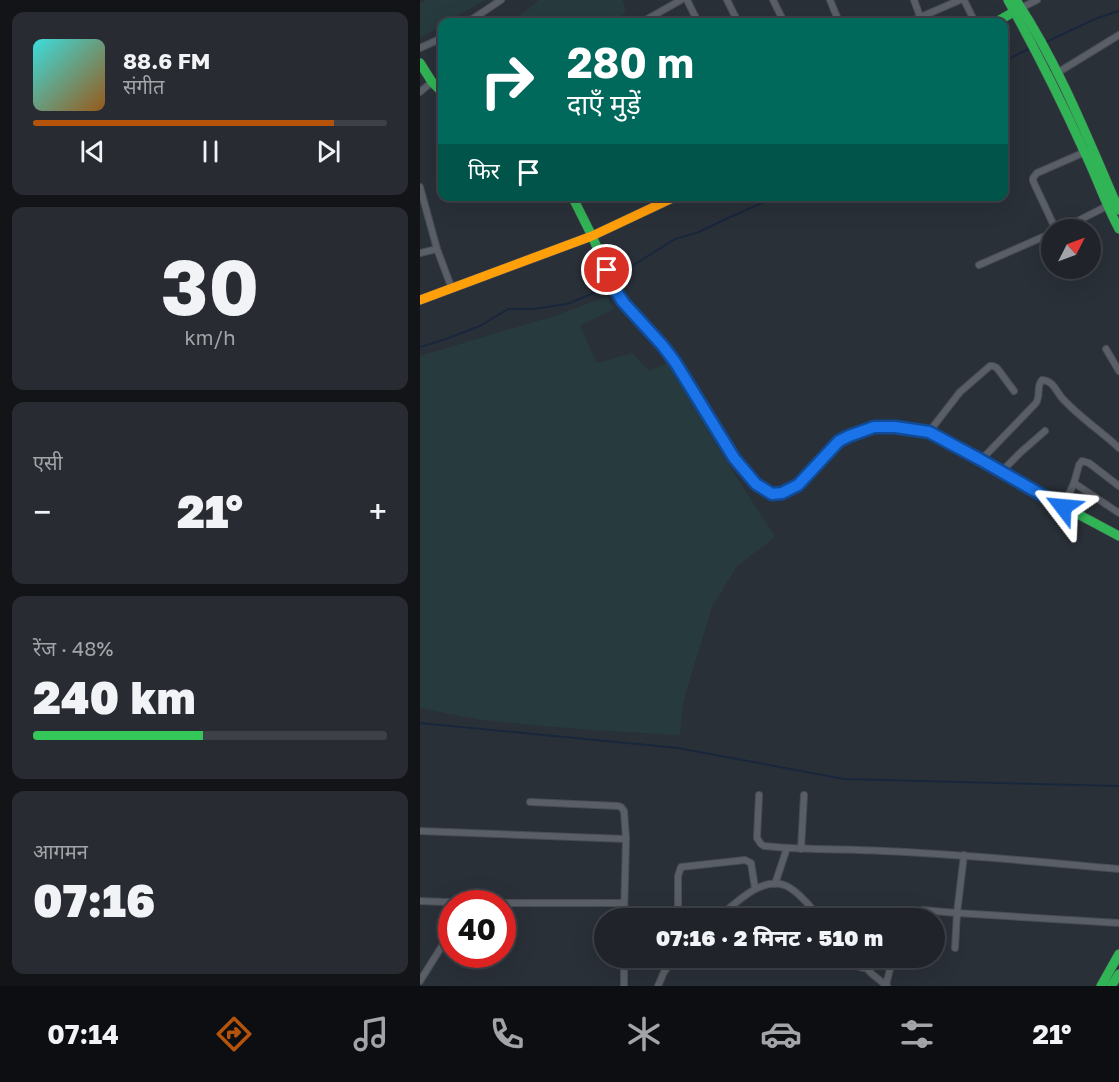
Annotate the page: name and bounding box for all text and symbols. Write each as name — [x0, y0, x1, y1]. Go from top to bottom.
text: 280 m — [567, 37, 694, 87]
icon: right — [468, 42, 546, 120]
text: 88.6 FM — [123, 47, 210, 74]
text: संगीत — [123, 74, 164, 98]
text: दाएँ मुड़ें — [567, 88, 641, 120]
icon: previous — [76, 135, 109, 168]
icon: pause — [194, 135, 227, 168]
icon: next — [312, 135, 345, 168]
icon: arrive — [512, 156, 545, 189]
text: फिर — [468, 157, 500, 184]
north arrow — [1041, 219, 1101, 279]
map controls — [1041, 219, 1101, 279]
text: 30 — [161, 239, 259, 332]
pin — [581, 244, 632, 295]
icon: arrive — [590, 253, 623, 286]
text: km/h — [185, 325, 235, 349]
text: एसी — [33, 450, 63, 474]
position arrow — [1031, 475, 1095, 539]
text: 21° — [177, 484, 243, 538]
text: − — [33, 492, 51, 531]
text: + — [369, 492, 387, 531]
text: रेंज · 48% — [33, 636, 113, 660]
text: 240 km — [33, 670, 196, 724]
text: आगमन — [33, 839, 88, 863]
text: 07:16 — [33, 873, 155, 927]
speed limit sign: 40 — [438, 890, 516, 968]
text: 07:16 · 2 मिनट · 510 m — [656, 924, 883, 951]
icon: directions — [213, 1013, 255, 1055]
icon: music — [350, 1013, 392, 1055]
icon: phone — [486, 1013, 528, 1055]
icon: climate — [623, 1013, 665, 1055]
icon: car — [760, 1013, 802, 1055]
icon: filters — [896, 1013, 938, 1055]
text: 07:14 — [47, 1018, 119, 1050]
text: 21° — [1033, 1018, 1072, 1050]

